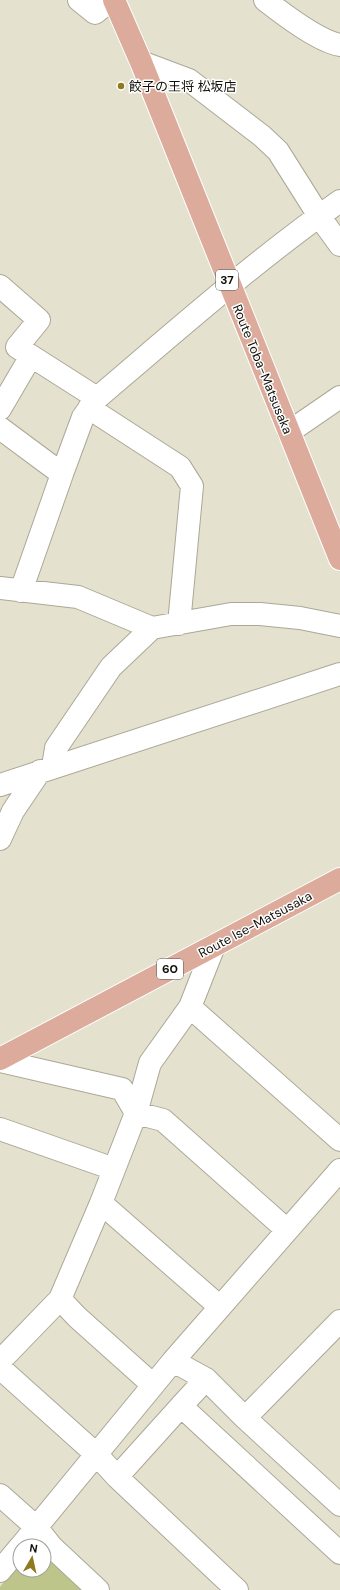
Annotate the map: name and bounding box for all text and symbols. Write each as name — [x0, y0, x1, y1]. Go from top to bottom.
place label: 餃子の王将 松坂店 — [129, 78, 236, 95]
marker: 餃子の王将 松坂店 — [116, 81, 126, 91]
road number: 37 — [216, 270, 238, 290]
street label: Route Toba-Matsusaka — [229, 302, 296, 437]
street label: Route Ise-Matsusaka — [195, 887, 315, 962]
road number: 60 — [157, 959, 183, 979]
north arrow — [12, 1538, 52, 1578]
text: N — [29, 1541, 39, 1556]

